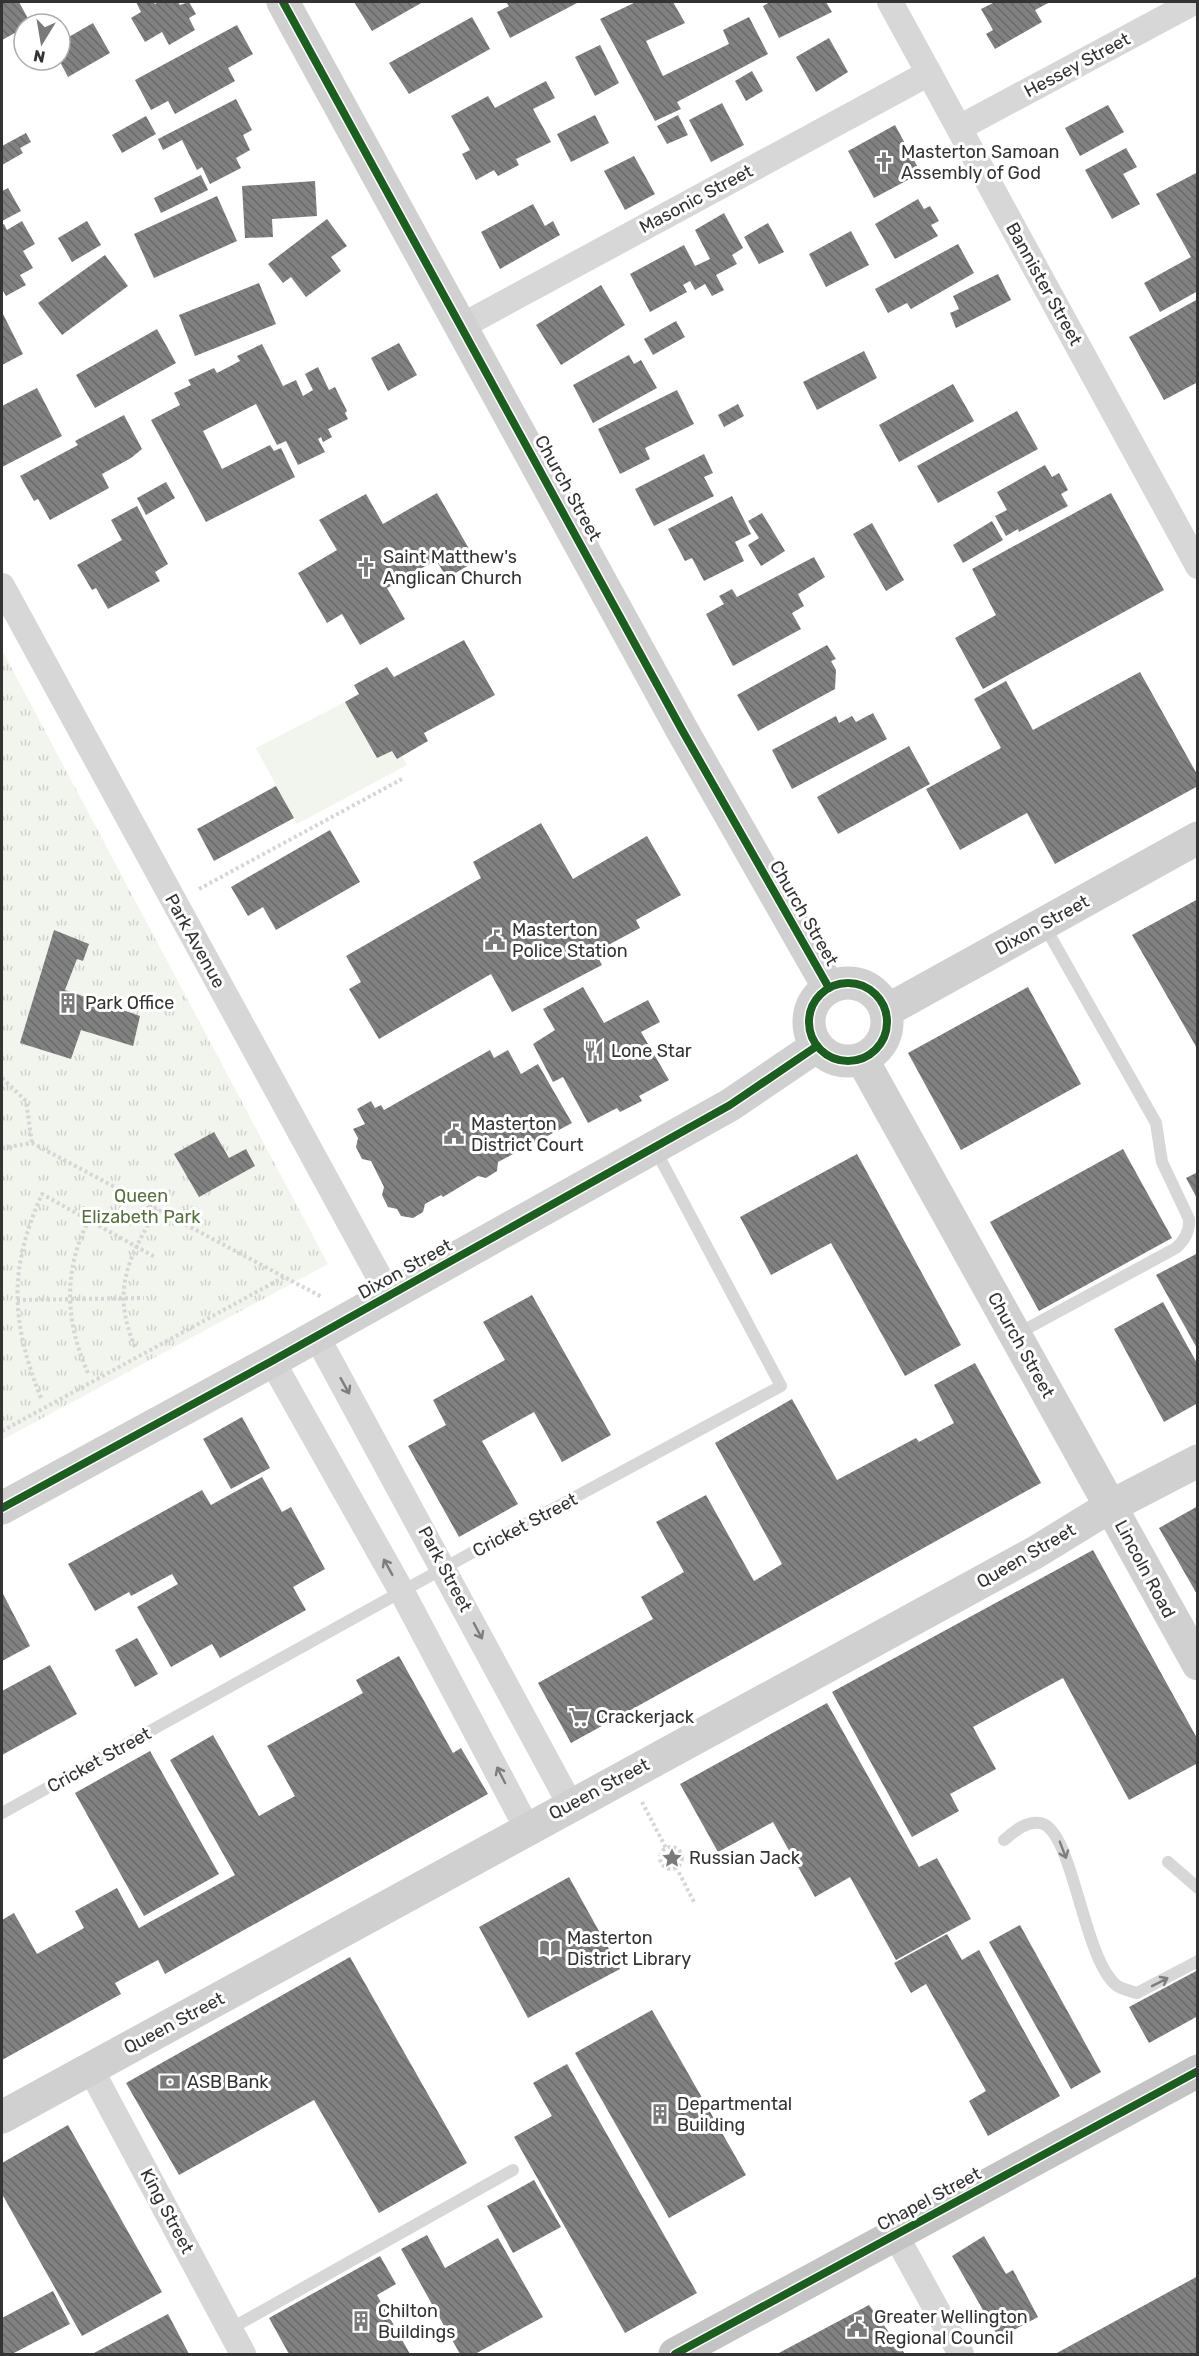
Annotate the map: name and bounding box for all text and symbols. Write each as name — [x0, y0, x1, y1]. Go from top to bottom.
north arrow — [12, 12, 72, 72]
street label: Hessey Street — [1020, 28, 1134, 102]
text: N — [32, 46, 47, 67]
place label: Masterton Samoan Assembly of God — [901, 141, 1059, 184]
church icon: Masterton Samoan Assembly of God — [872, 150, 896, 174]
street label: Masonic Street — [635, 160, 757, 238]
street label: Bannister Street — [1001, 219, 1087, 349]
street label: Church Street — [530, 431, 606, 545]
place label: Saint Matthew's Anglican Church — [383, 546, 522, 589]
church icon: Saint Matthew's Anglican Church — [354, 555, 378, 579]
street label: Church Street — [765, 856, 843, 970]
street label: Park Avenue — [160, 890, 230, 992]
street label: Dixon Street — [991, 890, 1093, 960]
place label: Masterton Police Station — [512, 919, 628, 962]
public building icon: Masterton Police Station — [483, 928, 507, 952]
building icon: Park Office — [56, 991, 80, 1015]
place label: Park Office — [85, 992, 174, 1014]
restaurant icon: Lone Star — [582, 1039, 606, 1063]
place label: Lone Star — [611, 1040, 692, 1062]
place label: Masterton District Court — [471, 1113, 584, 1156]
public building icon: Masterton District Court — [442, 1122, 466, 1146]
park label: Queen Elizabeth Park — [81, 1185, 201, 1228]
street label: Dixon Street — [354, 1234, 456, 1304]
street label: Church Street — [983, 1288, 1059, 1402]
one-way arrow — [339, 1378, 351, 1395]
street label: Cricket Street — [469, 1488, 581, 1562]
street label: Lincoln Road — [1110, 1516, 1180, 1622]
street label: Queen Street — [973, 1519, 1079, 1593]
street label: Park Street — [413, 1522, 477, 1616]
one-way arrow — [382, 1559, 394, 1576]
one-way arrow — [472, 1622, 484, 1639]
supermarket icon: Crackerjack — [567, 1705, 591, 1729]
place label: Crackerjack — [596, 1706, 695, 1728]
street label: Cricket Street — [43, 1722, 155, 1798]
street label: Queen Street — [545, 1753, 653, 1825]
one-way arrow — [494, 1767, 506, 1785]
one-way arrow — [1058, 1841, 1069, 1859]
place icon: Russian Jack — [660, 1846, 684, 1870]
place label: Russian Jack — [689, 1847, 801, 1869]
place label: Masterton District Library — [567, 1927, 691, 1970]
library icon: Masterton District Library — [538, 1936, 562, 1960]
one-way arrow — [1151, 1976, 1169, 1987]
street label: Queen Street — [120, 1987, 228, 2059]
bank icon: ASB Bank — [158, 2070, 182, 2094]
place label: ASB Bank — [187, 2071, 269, 2093]
place label: Departmental Building — [677, 2093, 792, 2136]
building icon: Departmental Building — [648, 2102, 672, 2126]
street label: Chapel Street — [873, 2162, 985, 2236]
street label: King Street — [135, 2165, 199, 2257]
place label: Chilton Buildings — [378, 2300, 456, 2343]
place label: Greater Wellington Regional Council — [874, 2306, 1028, 2349]
building icon: Chilton Buildings — [349, 2309, 373, 2333]
public building icon: Greater Wellington Regional Council — [845, 2315, 869, 2339]

